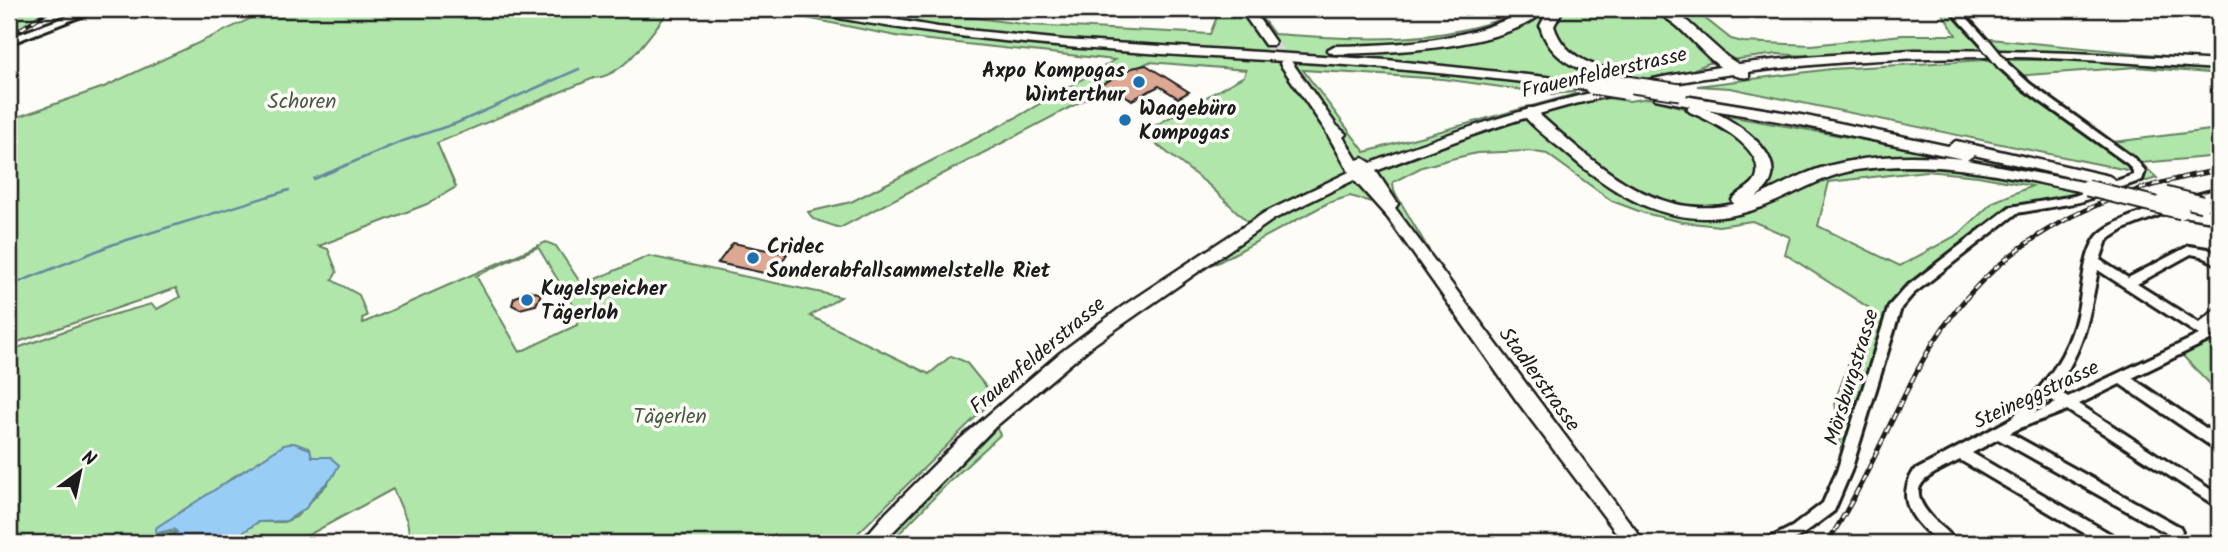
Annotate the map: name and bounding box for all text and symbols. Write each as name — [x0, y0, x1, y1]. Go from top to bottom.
street label: Frauenfelderstrasse — [1518, 38, 1691, 109]
place label: Axpo Kompogas Winterthur — [982, 55, 1126, 112]
marker: Axpo Kompogas Winterthur — [1131, 74, 1147, 90]
park label: Schoren — [268, 86, 336, 119]
place label: Waagebüro Kompogas — [1139, 93, 1237, 150]
marker: Waagebüro Kompogas — [1117, 112, 1133, 128]
place label: Cridec Sonderabfallsammelstelle Riet — [767, 231, 1051, 288]
marker: Cridec Sonderabfallsammelstelle Riet — [745, 250, 761, 266]
place label: Kugelspeicher Tägerloh — [541, 273, 668, 330]
street label: Frauenfelderstrasse — [963, 289, 1114, 423]
marker: Kugelspeicher Tägerloh — [519, 292, 535, 308]
street label: Mörsburgstrasse — [1816, 305, 1889, 450]
street label: Stadlerstrasse — [1489, 321, 1588, 440]
street label: Steineggstrasse — [1968, 352, 2106, 439]
park label: Tägerlen — [633, 401, 707, 434]
north arrow — [46, 436, 116, 506]
text: N — [75, 444, 101, 475]

